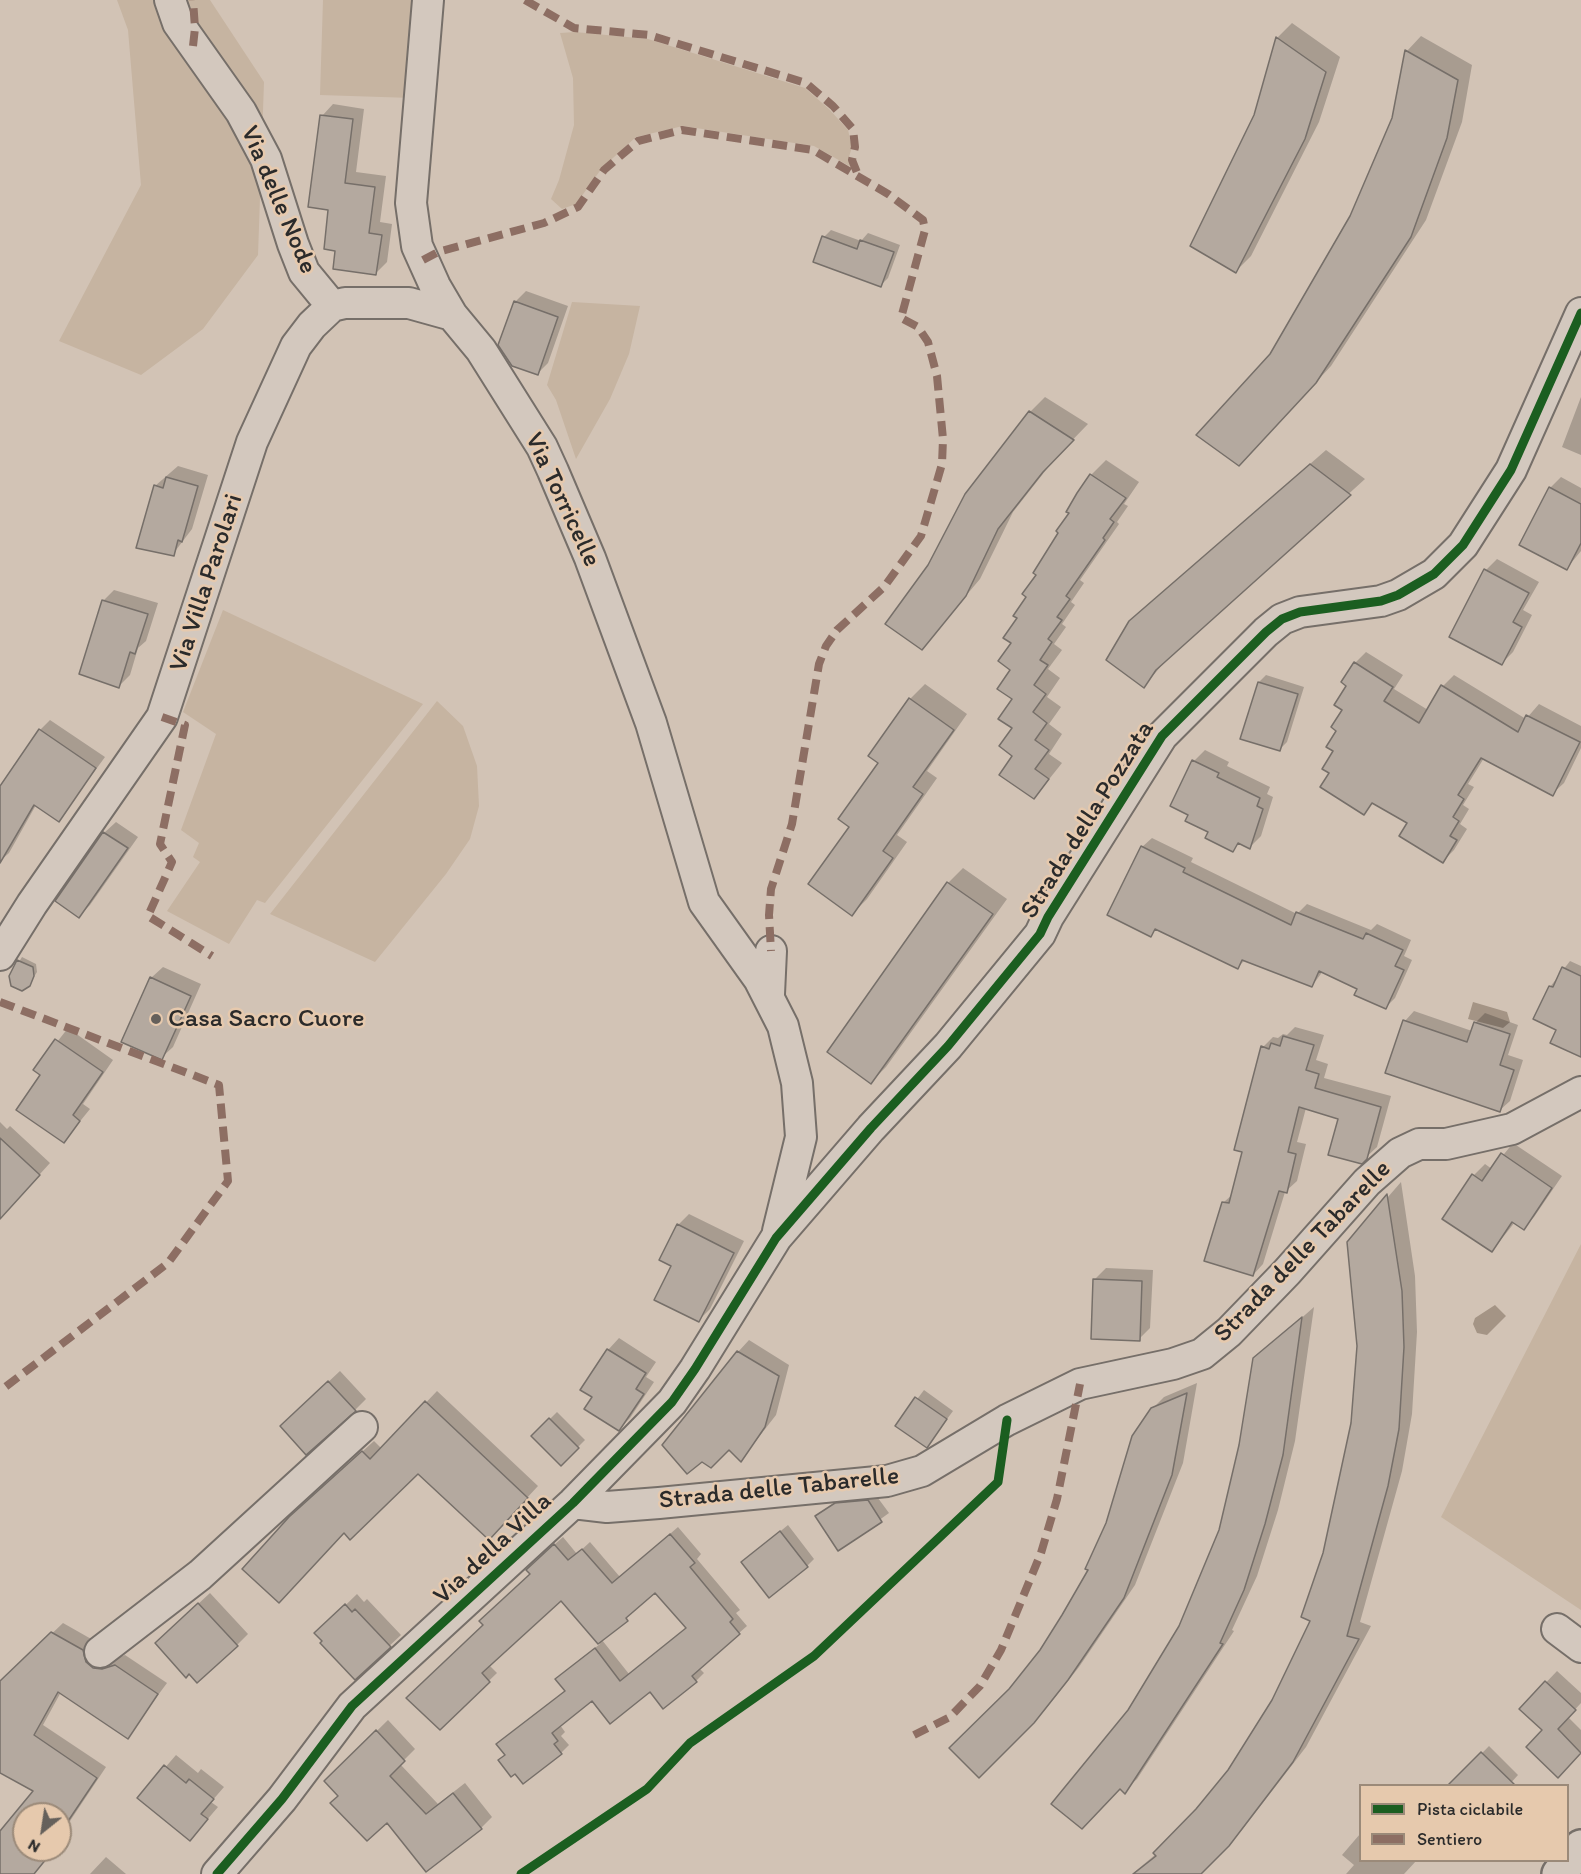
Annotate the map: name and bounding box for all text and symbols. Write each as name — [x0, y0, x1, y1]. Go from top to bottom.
street label: Via delle Node — [233, 121, 323, 279]
street label: Via Torricelle — [517, 428, 607, 572]
street label: Via Villa Parolari — [164, 490, 250, 676]
street label: Strada della Pozzata — [1014, 715, 1162, 925]
place label: Casa Sacro Cuore — [168, 1003, 365, 1035]
marker: Casa Sacro Cuore — [149, 1012, 163, 1026]
street label: Strada delle Tabarelle — [1208, 1154, 1398, 1350]
street label: Strada delle Tabarelle — [657, 1461, 901, 1517]
street label: Via della Villa — [427, 1486, 559, 1612]
legend — [1359, 1784, 1569, 1862]
text: Pista ciclabile — [1417, 1798, 1523, 1820]
north arrow — [12, 1802, 72, 1862]
text: Sentiero — [1417, 1828, 1482, 1850]
text: N — [24, 1835, 43, 1857]

